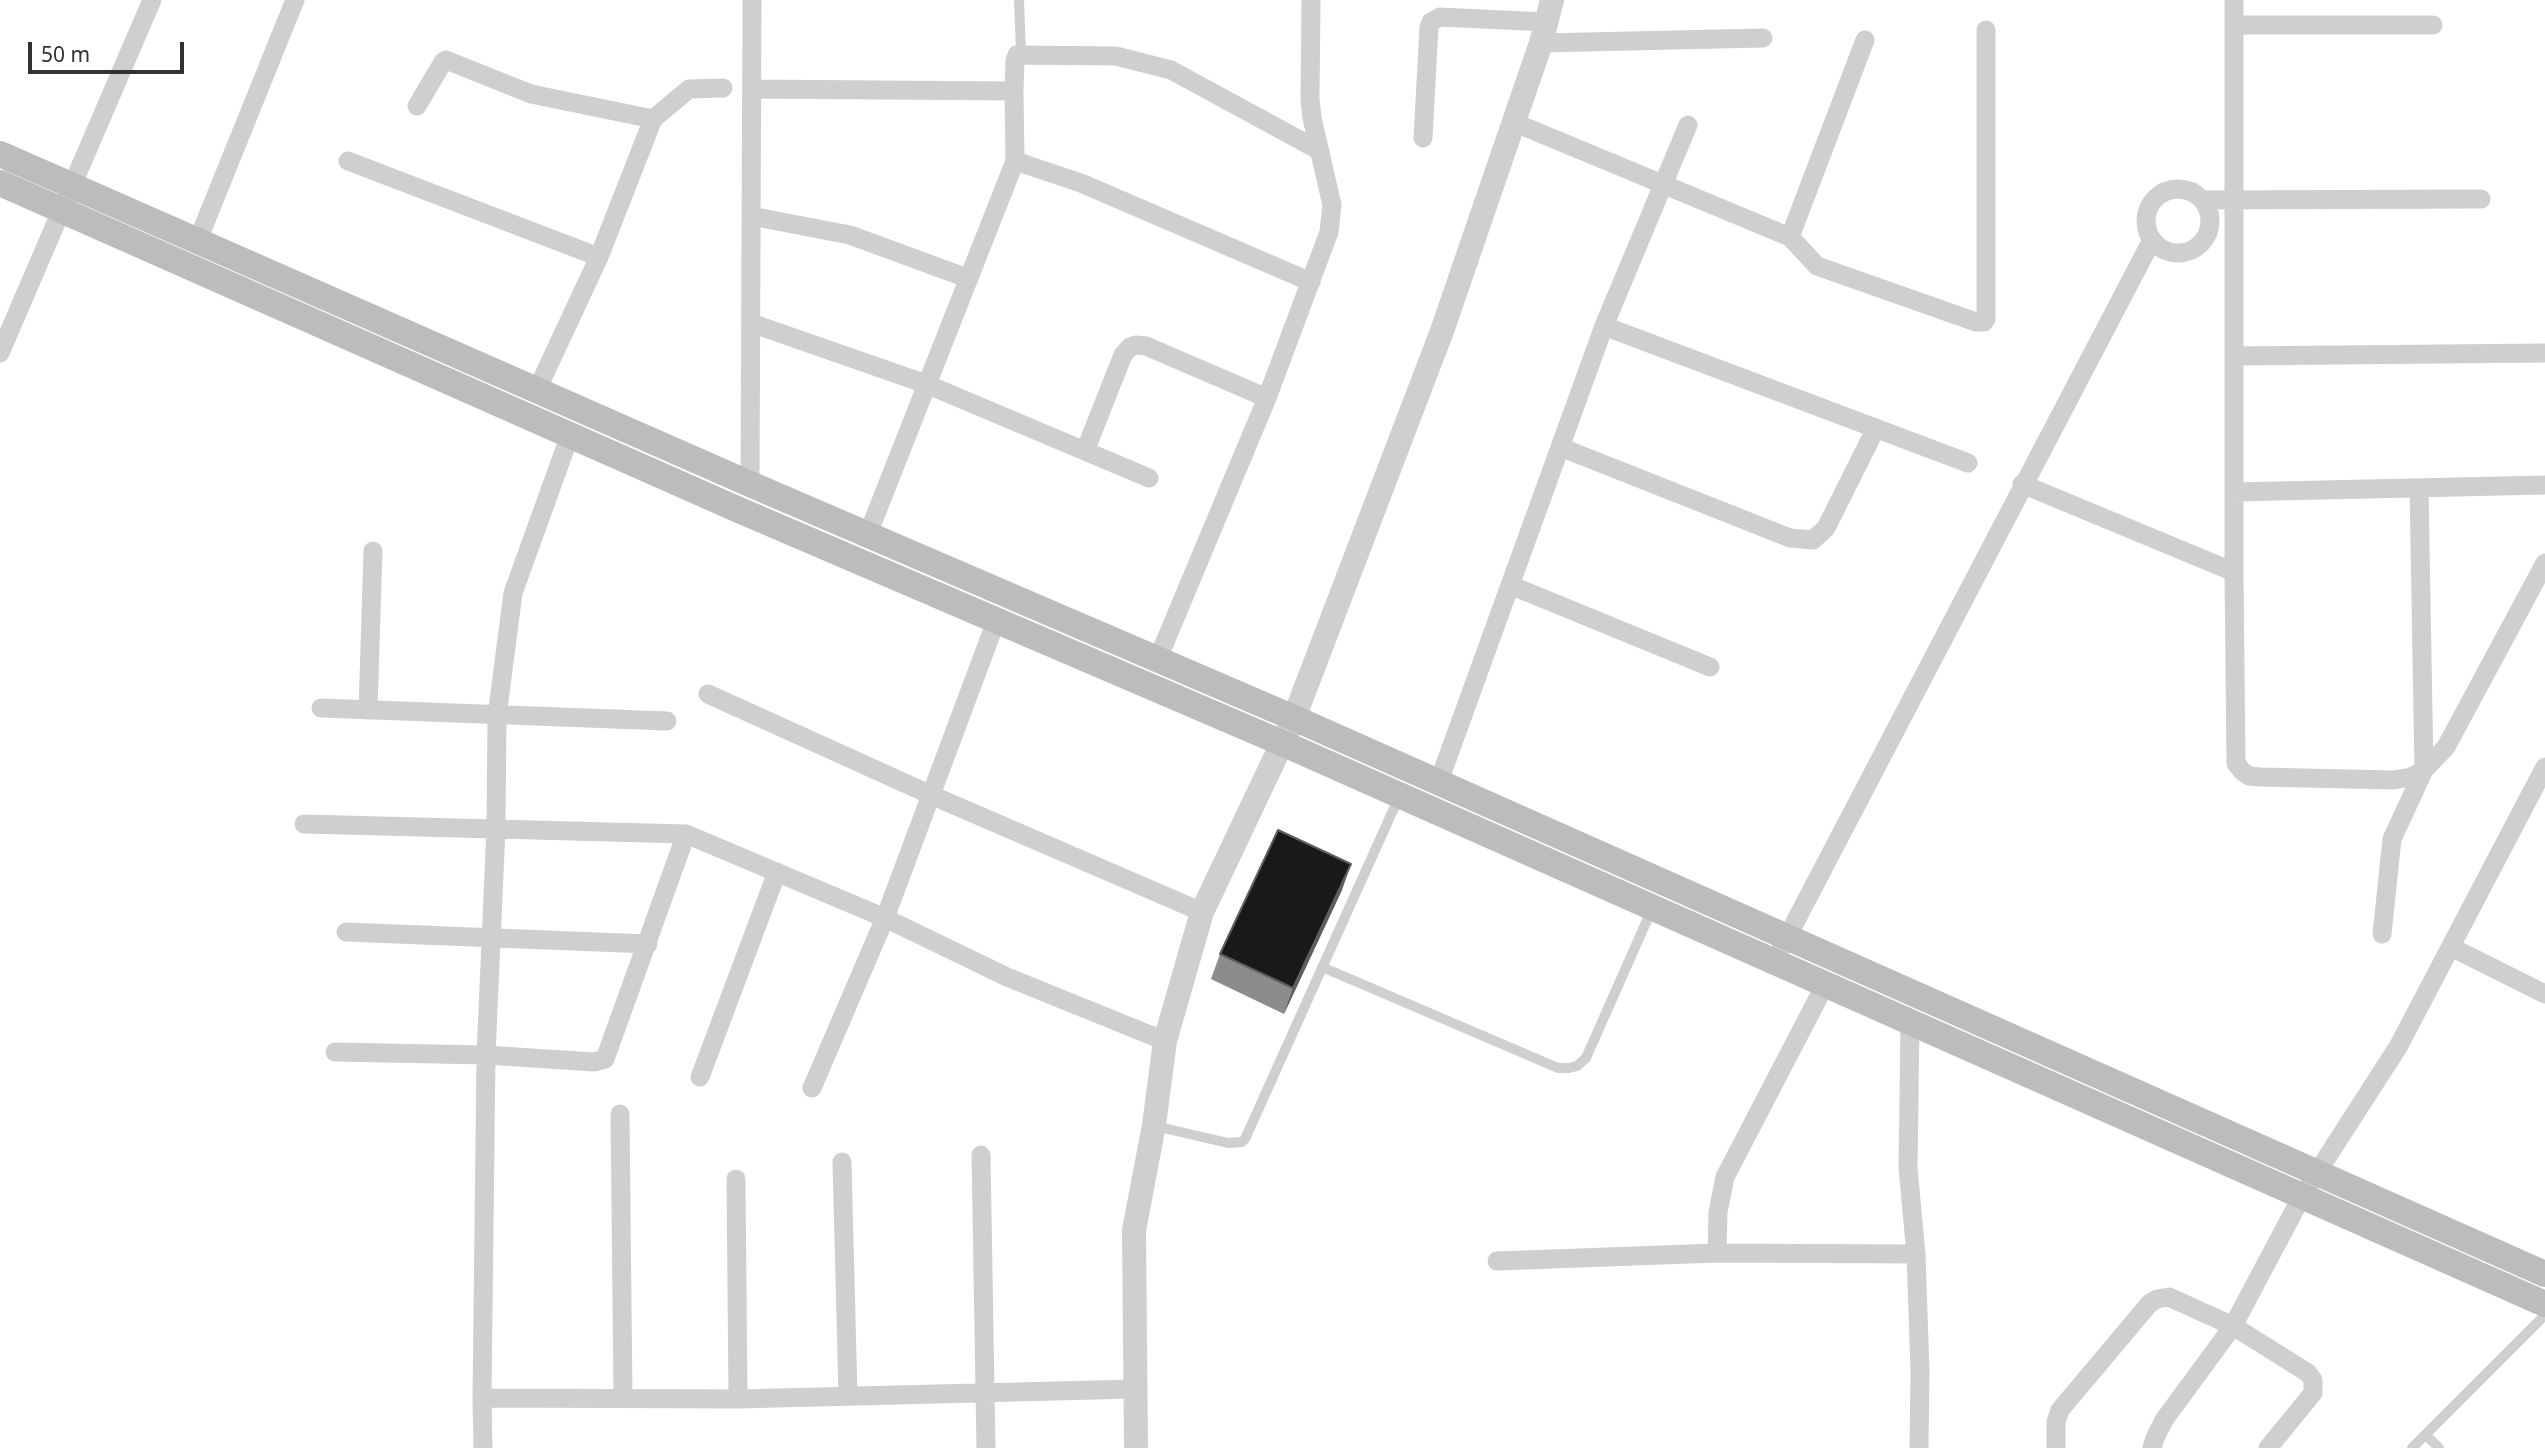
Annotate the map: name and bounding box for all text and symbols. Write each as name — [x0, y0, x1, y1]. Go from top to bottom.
scale bar — [32, 28, 187, 72]
text: 50 m — [41, 40, 90, 68]

